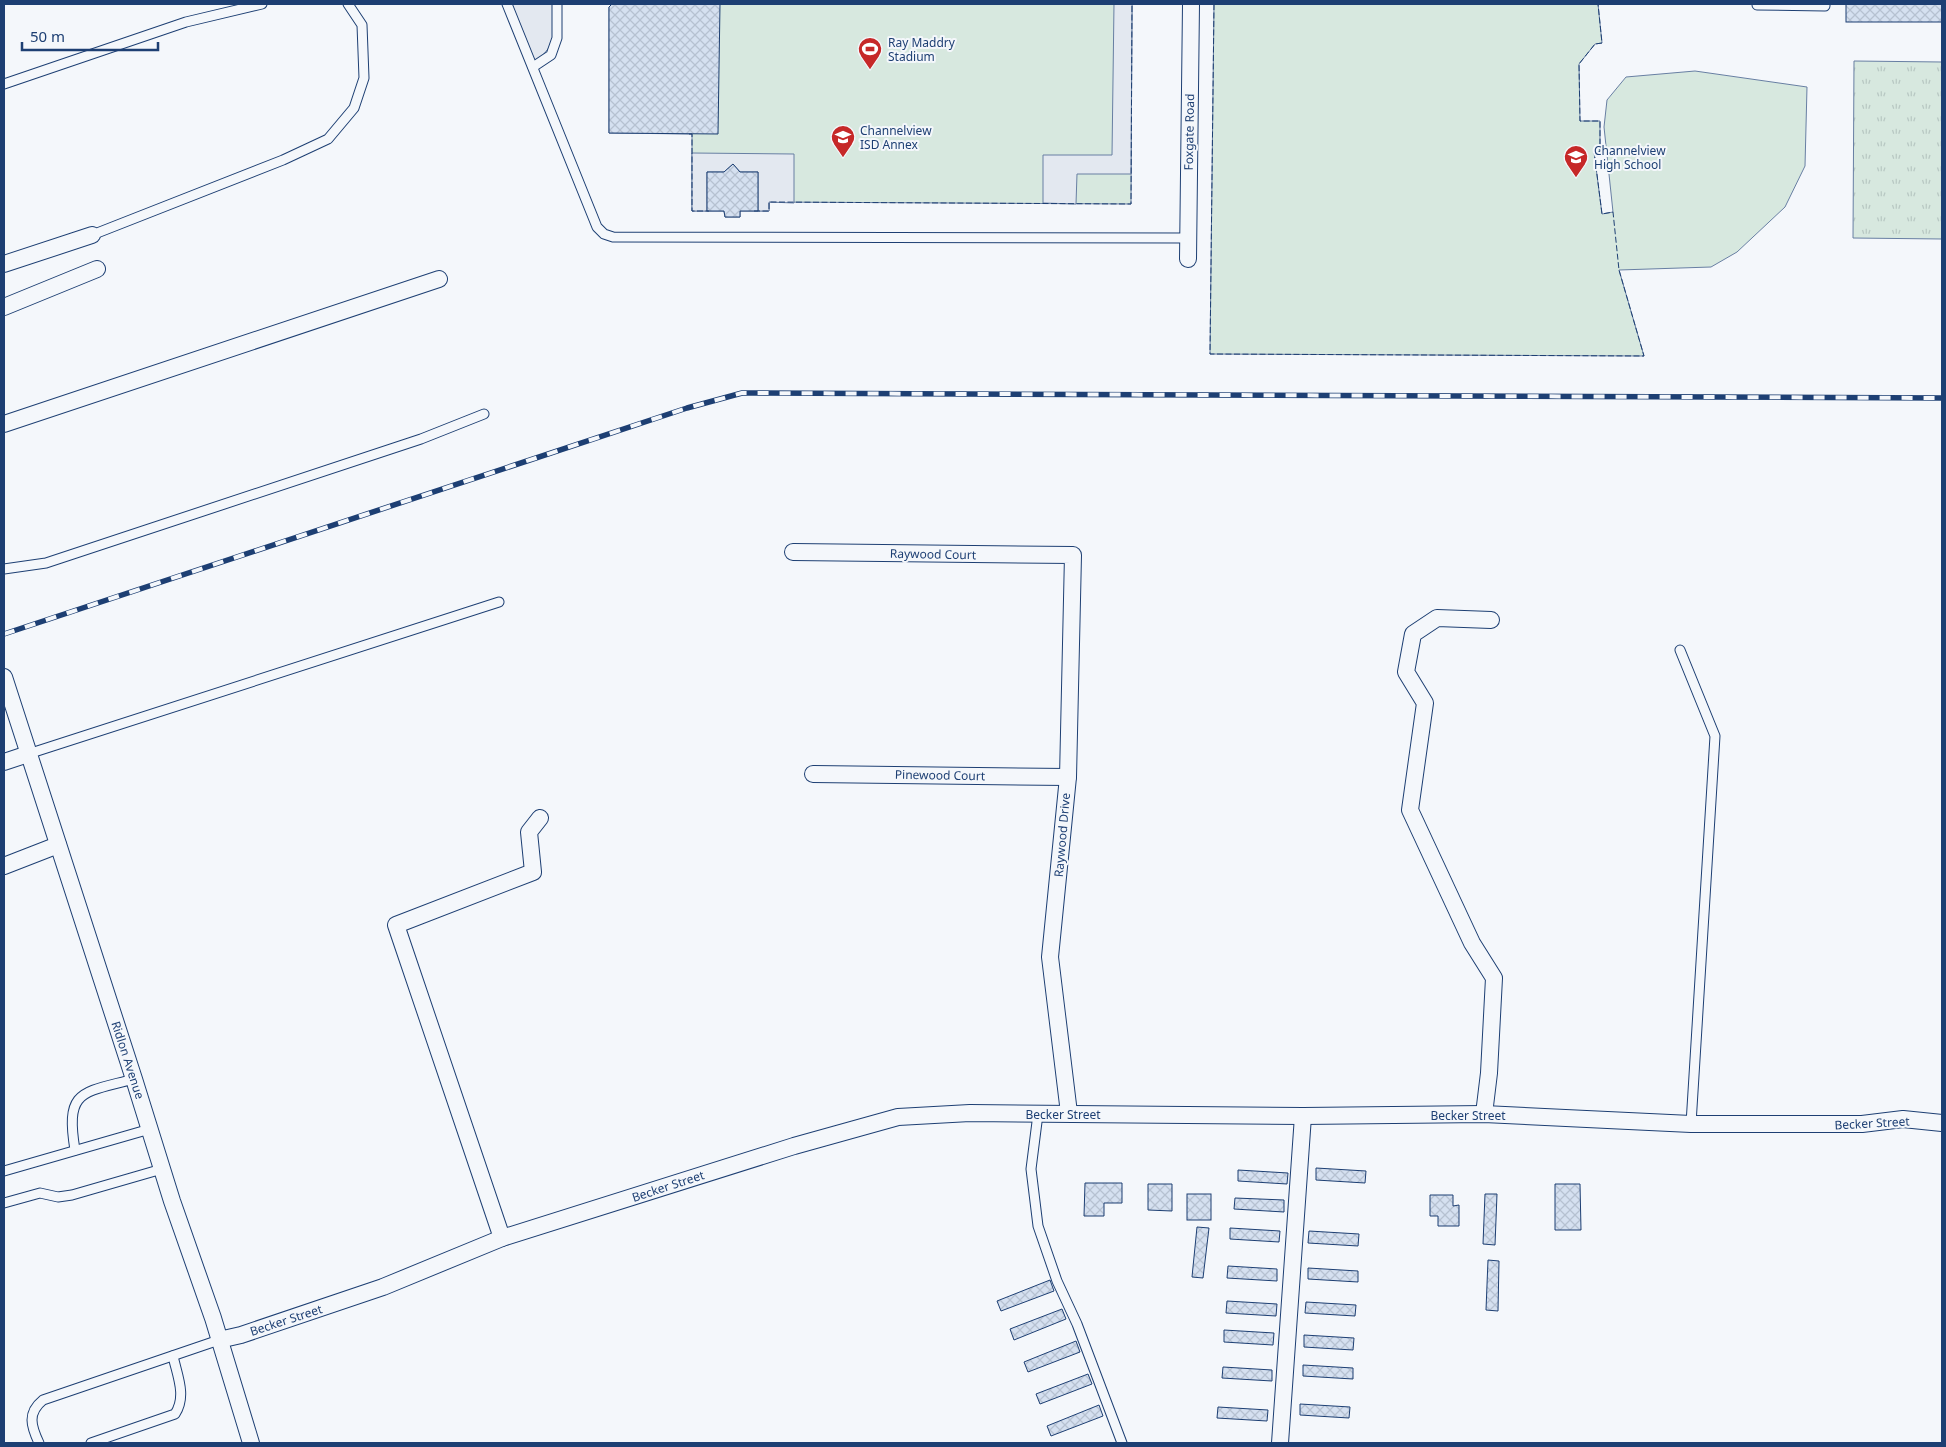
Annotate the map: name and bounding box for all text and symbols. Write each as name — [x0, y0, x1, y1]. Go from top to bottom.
scale bar — [22, 20, 159, 52]
text: 50 m — [30, 26, 65, 46]
place label: Ray Maddry Stadium — [888, 34, 956, 65]
sports icon: Ray Maddry Stadium — [857, 36, 883, 70]
street label: Foxgate Road — [1180, 93, 1198, 171]
place label: Channelview ISD Annex — [860, 122, 932, 153]
school or university icon: Channelview ISD Annex — [830, 124, 856, 158]
place label: Channelview High School — [1594, 142, 1666, 173]
school or university icon: Channelview High School — [1563, 144, 1589, 178]
street label: Raywood Court — [890, 545, 977, 563]
street label: Pinewood Court — [895, 766, 986, 784]
street label: Raywood Drive — [1050, 792, 1074, 878]
street label: Ridlon Avenue — [107, 1019, 149, 1101]
street label: Becker Street — [1025, 1106, 1101, 1123]
street label: Becker Street — [1430, 1107, 1506, 1124]
street label: Becker Street — [1834, 1113, 1911, 1133]
street label: Becker Street — [630, 1166, 707, 1206]
street label: Becker Street — [248, 1300, 325, 1340]

